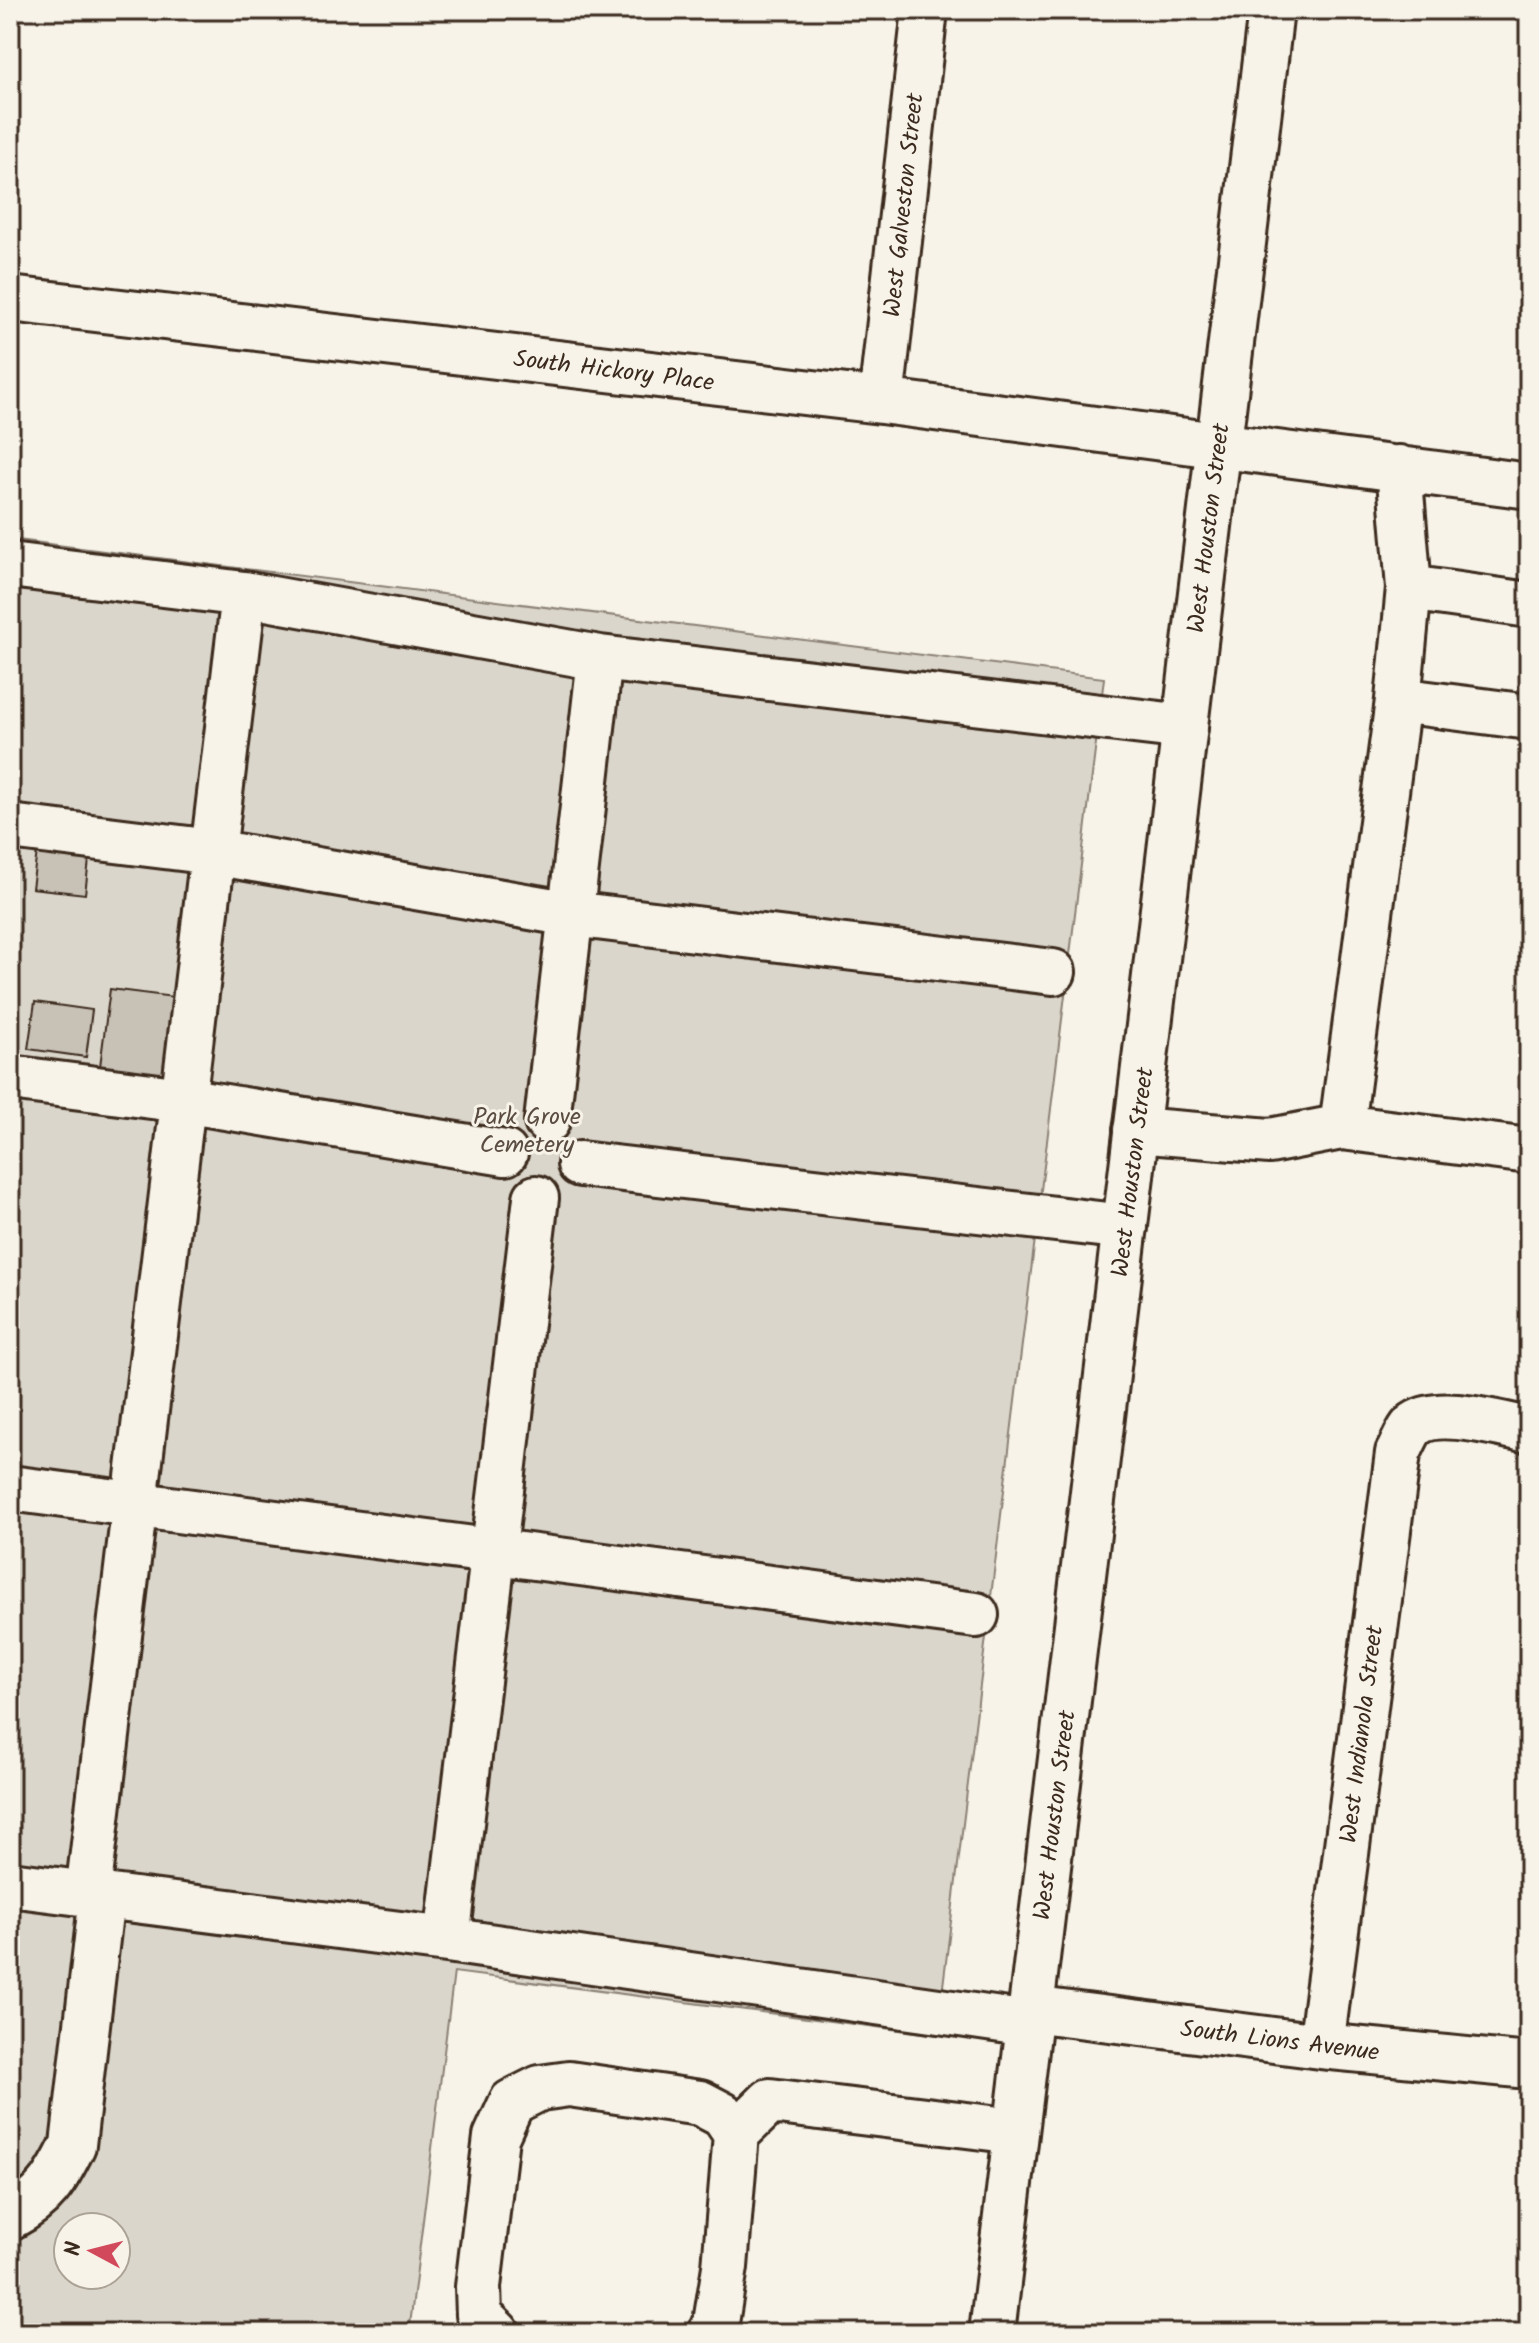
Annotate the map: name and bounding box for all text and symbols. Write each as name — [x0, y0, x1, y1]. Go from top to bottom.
street label: West Galveston Street — [873, 90, 936, 319]
street label: South Hickory Place — [511, 340, 717, 403]
street label: West Houston Street — [1177, 420, 1242, 635]
street label: West Houston Street — [1101, 1064, 1166, 1279]
park label: Park Grove Cemetery — [473, 1098, 581, 1165]
street label: West Indianola Street — [1330, 1622, 1395, 1845]
street label: West Houston Street — [1023, 1707, 1088, 1922]
street label: South Lions Avenue — [1178, 2010, 1382, 2073]
north arrow — [52, 2211, 132, 2291]
text: N — [56, 2240, 93, 2258]

